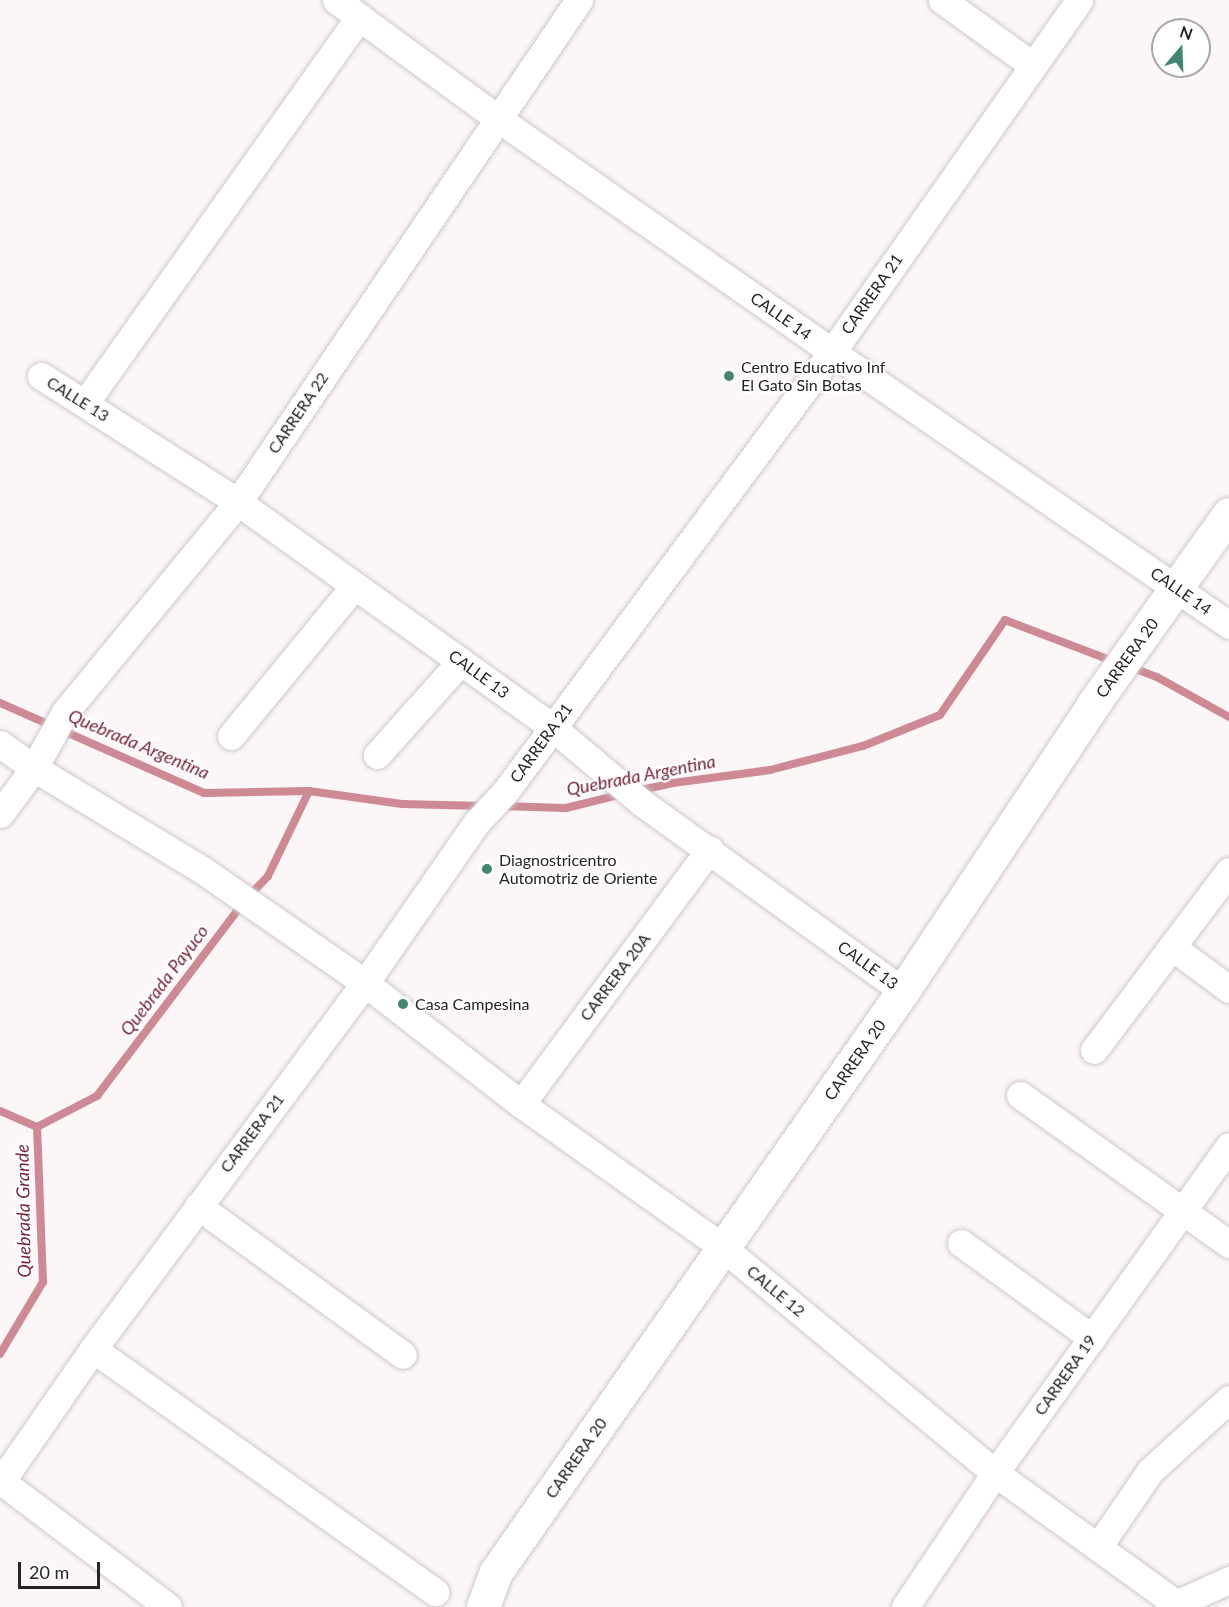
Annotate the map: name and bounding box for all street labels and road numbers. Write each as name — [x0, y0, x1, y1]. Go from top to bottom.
street label: CARRERA 21 — [837, 250, 907, 338]
street label: CALLE 14 — [747, 288, 815, 344]
street label: CARRERA 22 — [264, 369, 332, 457]
street label: CALLE 13 — [43, 372, 113, 426]
street label: CALLE 14 — [1147, 563, 1215, 619]
street label: CARRERA 20 — [1092, 614, 1162, 702]
street label: CALLE 13 — [445, 646, 513, 702]
street label: CARRERA 21 — [506, 699, 576, 787]
street label: CARRERA 20A — [576, 929, 654, 1025]
street label: CALLE 13 — [834, 937, 902, 993]
street label: CARRERA 20 — [820, 1016, 890, 1104]
street label: CARRERA 21 — [216, 1090, 288, 1176]
street label: CALLE 12 — [743, 1261, 809, 1321]
street label: CARRERA 19 — [1030, 1331, 1100, 1419]
street label: CARRERA 20 — [541, 1414, 611, 1502]

